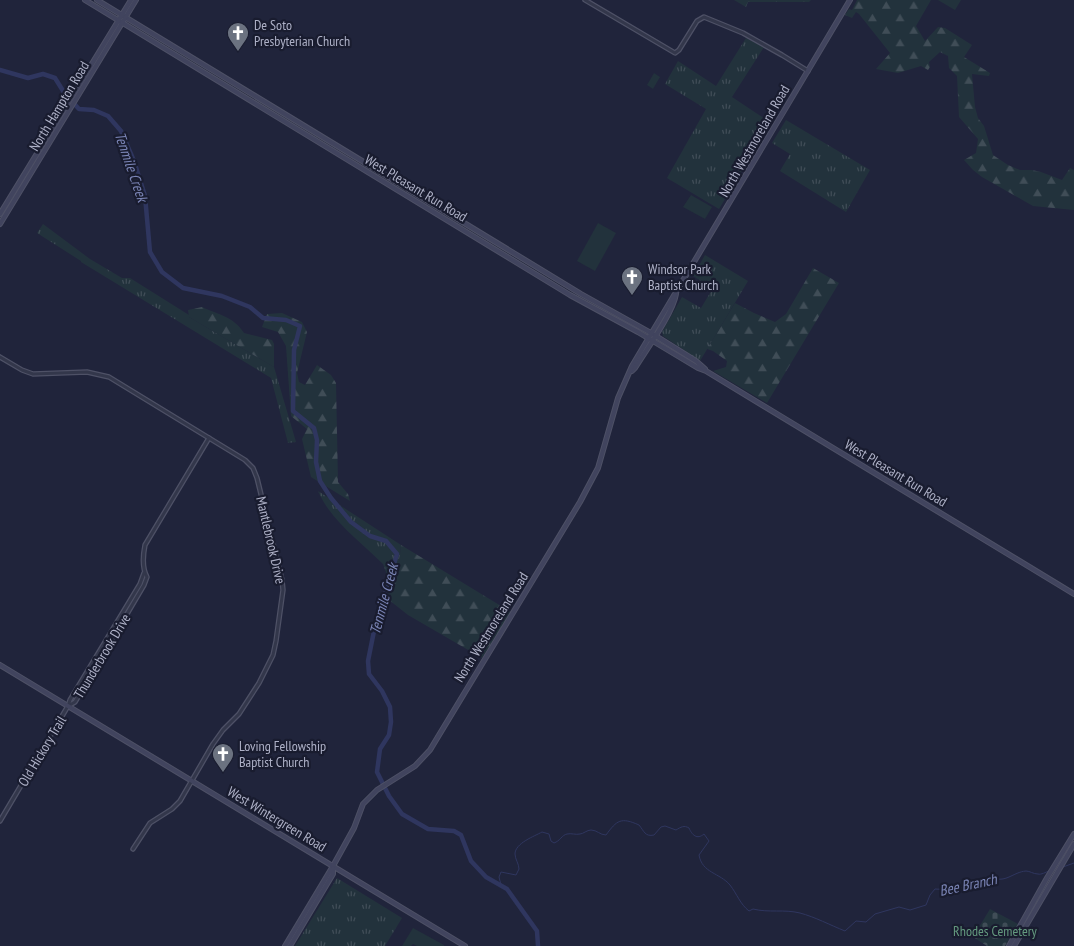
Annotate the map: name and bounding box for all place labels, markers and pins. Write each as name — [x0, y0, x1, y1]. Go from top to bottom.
place label: De Soto Presbyterian Church — [254, 16, 350, 50]
church icon: De Soto Presbyterian Church — [226, 21, 250, 52]
place label: Windsor Park Baptist Church — [648, 260, 718, 294]
church icon: Windsor Park Baptist Church — [620, 265, 644, 296]
place label: Loving Fellowship Baptist Church — [239, 737, 326, 771]
church icon: Loving Fellowship Baptist Church — [211, 742, 235, 773]

